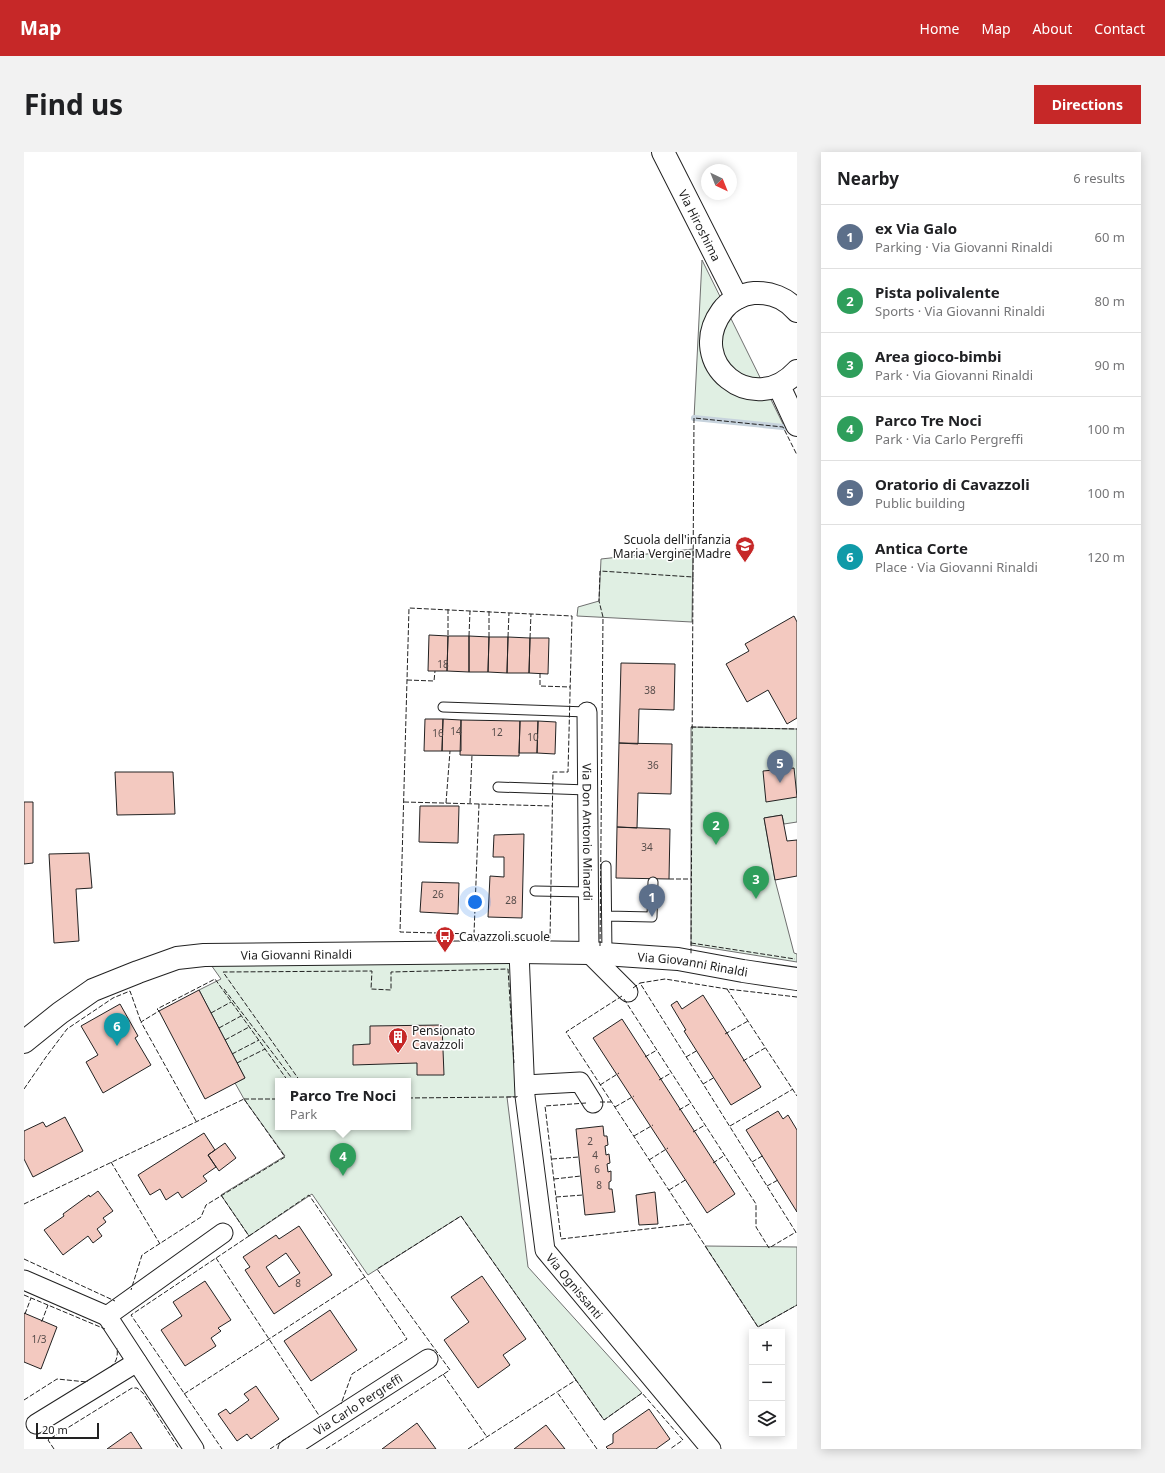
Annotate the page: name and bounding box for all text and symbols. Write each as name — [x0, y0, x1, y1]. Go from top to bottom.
text: Map — [20, 15, 61, 41]
text: Home — [920, 19, 959, 38]
text: Map — [981, 19, 1011, 38]
text: About — [1033, 19, 1072, 38]
text: Contact — [1094, 19, 1145, 38]
text: Find us — [24, 85, 123, 123]
button: Directions — [1034, 85, 1141, 124]
north arrow — [701, 164, 737, 200]
text: Nearby — [837, 167, 899, 190]
text: 6 results — [1073, 169, 1125, 187]
street label: Via Hiroshima — [675, 186, 725, 264]
text: ex Via Galo — [875, 218, 957, 238]
text: 1 — [846, 228, 854, 246]
text: 60 m — [1095, 228, 1125, 246]
text: Parking · Via Giovanni Rinaldi — [875, 238, 1053, 256]
text: Pista polivalente — [875, 282, 1000, 302]
text: 2 — [846, 292, 854, 310]
text: 80 m — [1095, 292, 1125, 310]
text: Sports · Via Giovanni Rinaldi — [875, 302, 1045, 320]
text: Area gioco-bimbi — [875, 346, 1001, 366]
text: 3 — [846, 356, 854, 374]
text: 90 m — [1095, 356, 1125, 374]
text: Park · Via Giovanni Rinaldi — [875, 366, 1033, 384]
text: Parco Tre Noci — [875, 410, 982, 430]
text: 4 — [846, 420, 854, 438]
text: 100 m — [1087, 420, 1125, 438]
text: Park · Via Carlo Pergreffi — [875, 430, 1023, 448]
text: Oratorio di Cavazzoli — [875, 474, 1030, 494]
text: 5 — [846, 484, 854, 502]
text: 100 m — [1087, 484, 1125, 502]
text: Public building — [875, 494, 965, 512]
place label: Scuola dell'infanzia Maria Vergine Madre — [613, 531, 731, 562]
school or university icon: Scuola dell'infanzia Maria Vergine Madre — [734, 535, 756, 563]
text: Antica Corte — [875, 538, 968, 558]
text: 6 — [846, 548, 854, 566]
text: 120 m — [1087, 548, 1125, 566]
text: Place · Via Giovanni Rinaldi — [875, 558, 1038, 576]
house number: 18 — [437, 657, 449, 671]
house number: 38 — [644, 683, 656, 697]
house number: 14 — [450, 724, 462, 738]
house number: 12 — [491, 725, 503, 739]
house number: 16 — [432, 726, 444, 740]
house number: 10 — [527, 730, 539, 744]
pin: 5 — [767, 750, 793, 783]
house number: 36 — [647, 758, 659, 772]
street label: Via Don Antonio Minardi — [579, 763, 597, 901]
pin: 2 — [703, 812, 729, 845]
house number: 34 — [641, 840, 653, 854]
pin: 3 — [743, 866, 769, 899]
pin: 1 — [639, 884, 665, 917]
house number: 26 — [432, 887, 444, 901]
your location — [465, 892, 485, 912]
house number: 28 — [505, 893, 517, 907]
bus stop icon: Cavazzoli scuole — [434, 925, 456, 953]
place label: Cavazzoli scuole — [459, 928, 550, 945]
street label: Via Giovanni Rinaldi — [241, 945, 352, 963]
street label: Via Giovanni Rinaldi — [637, 948, 749, 980]
pin: 6 — [104, 1013, 130, 1046]
place label: Pensionato Cavazzoli — [412, 1022, 475, 1053]
building icon: Pensionato Cavazzoli — [387, 1026, 409, 1054]
popup — [275, 1078, 411, 1130]
text: Parco Tre Noci — [290, 1085, 396, 1105]
text: Park — [290, 1105, 317, 1123]
house number: 2 — [587, 1134, 593, 1148]
pin: 4 — [330, 1143, 356, 1176]
house number: 4 — [592, 1148, 598, 1162]
house number: 6 — [594, 1162, 600, 1176]
house number: 8 — [596, 1178, 602, 1192]
street label: Via Ognissanti — [543, 1249, 607, 1322]
house number: 8 — [295, 1276, 301, 1290]
map controls — [749, 1329, 785, 1437]
button: + — [749, 1329, 785, 1365]
house number: 1/3 — [31, 1332, 47, 1346]
button: − — [749, 1365, 785, 1401]
street label: Via Carlo Pergreffi — [310, 1369, 405, 1439]
button: layers — [749, 1401, 785, 1437]
scale bar — [36, 1421, 99, 1440]
text: 20 m — [42, 1422, 68, 1437]

